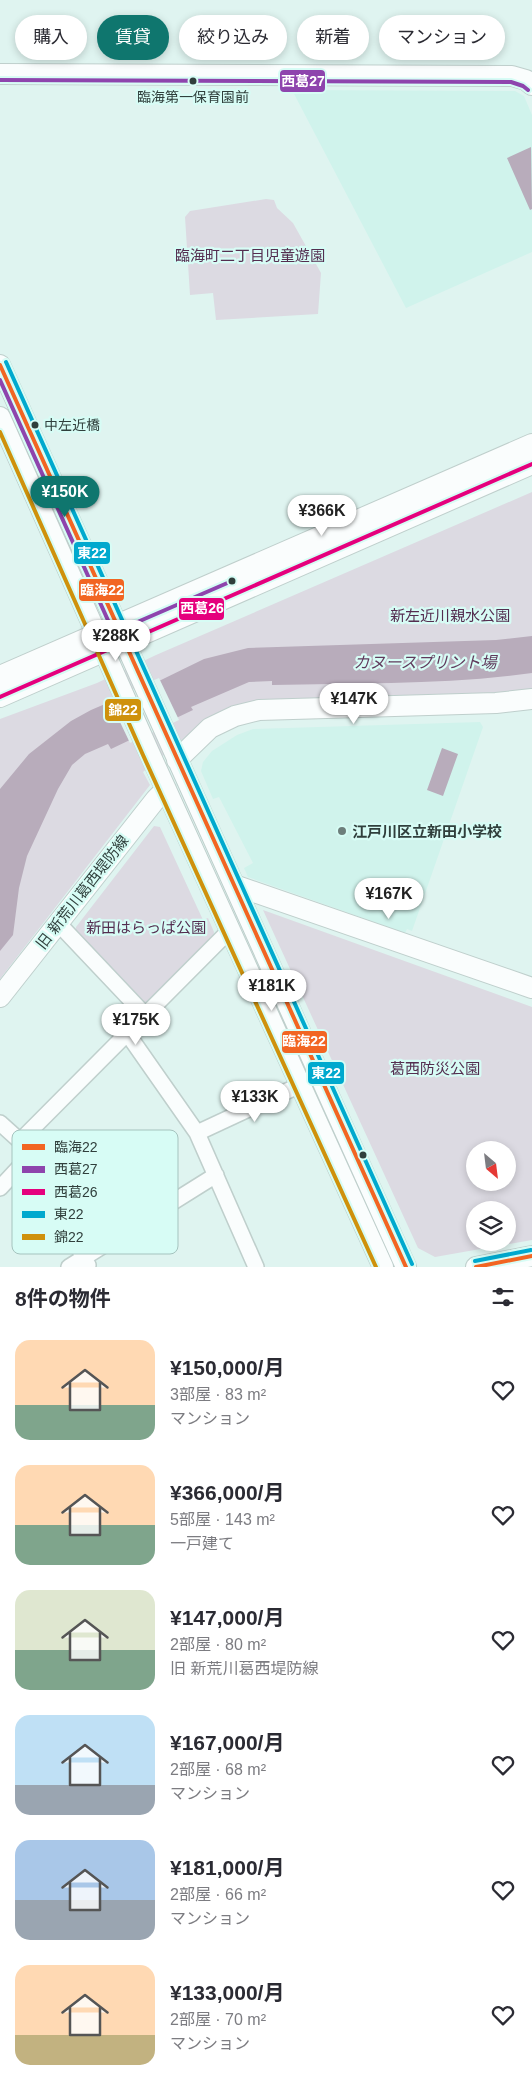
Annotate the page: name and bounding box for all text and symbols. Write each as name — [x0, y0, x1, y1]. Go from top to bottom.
chip: 購入 — [15, 15, 87, 60]
chip: 賃貸 — [97, 15, 169, 60]
chip: 絞り込み — [179, 15, 287, 60]
chip: 新着 — [297, 15, 369, 60]
chip: マンション — [379, 15, 505, 60]
line badge: 西葛27 — [279, 69, 326, 93]
text: 西葛27 — [281, 73, 325, 89]
marker: 臨海第一保育園前 — [188, 76, 198, 86]
place label: 臨海第一保育園前 — [137, 89, 249, 105]
park label: 臨海町二丁目児童遊園 — [175, 247, 325, 264]
place label: 中左近橋 — [44, 417, 100, 433]
marker: 中左近橋 — [30, 420, 40, 430]
pin: ¥150K — [30, 476, 100, 518]
text: ¥150K — [41, 483, 89, 500]
pin: ¥366K — [287, 494, 357, 537]
text: ¥366K — [298, 502, 346, 519]
line badge: 東22 — [73, 541, 111, 565]
text: 東22 — [77, 545, 107, 561]
unlabelled marker — [227, 576, 237, 586]
line badge: 臨海22 — [78, 578, 125, 602]
text: 臨海22 — [80, 582, 124, 598]
line badge: 西葛26 — [178, 597, 225, 621]
text: 西葛26 — [180, 600, 224, 616]
park label: 新左近川親水公園 — [390, 607, 510, 624]
pin: ¥288K — [81, 620, 151, 662]
text: ¥288K — [92, 627, 140, 644]
water label: カヌースプリント場 — [353, 654, 499, 671]
pin: ¥147K — [319, 682, 389, 725]
text: ¥147K — [330, 690, 378, 707]
line badge: 錦22 — [104, 698, 142, 722]
text: 錦22 — [108, 702, 138, 718]
place label: 江戸川区立新田小学校 — [352, 823, 502, 840]
marker: 江戸川区立新田小学校 — [336, 825, 348, 837]
street label: 旧 新荒川葛西堤防線 — [32, 832, 132, 952]
pin: ¥167K — [354, 878, 424, 920]
text: ¥167K — [365, 885, 413, 902]
park label: 新田はらっぱ公園 — [86, 919, 206, 936]
pin: ¥181K — [237, 970, 307, 1012]
text: ¥181K — [248, 977, 296, 994]
pin: ¥175K — [101, 1004, 171, 1046]
text: ¥175K — [112, 1011, 160, 1028]
line badge: 臨海22 — [281, 1030, 328, 1054]
text: 臨海22 — [282, 1033, 326, 1049]
park label: 葛西防災公園 — [390, 1060, 480, 1077]
line badge: 東22 — [307, 1061, 345, 1085]
text: 東22 — [311, 1065, 341, 1081]
pin: ¥133K — [220, 1080, 290, 1123]
text: ¥133K — [231, 1088, 279, 1105]
legend — [12, 1130, 178, 1254]
text: 臨海22 — [54, 1139, 98, 1155]
north arrow — [466, 1141, 516, 1191]
map controls — [466, 1141, 516, 1251]
unlabelled marker — [358, 1150, 368, 1160]
text: 西葛27 — [54, 1161, 98, 1177]
text: 西葛26 — [54, 1184, 98, 1200]
button: layers — [466, 1201, 516, 1251]
text: 東22 — [54, 1206, 84, 1222]
text: 錦22 — [54, 1229, 84, 1245]
icon: filters — [489, 1283, 517, 1311]
text: 8件の物件 — [15, 1287, 111, 1310]
text: ¥150,000/月 — [170, 1356, 284, 1379]
icon: home — [55, 1360, 115, 1420]
icon: heart — [489, 1376, 517, 1404]
text: 3部屋 · 83 m² — [170, 1386, 266, 1403]
text: マンション — [170, 1410, 250, 1427]
text: ¥366,000/月 — [170, 1481, 284, 1504]
icon: home — [55, 1485, 115, 1545]
icon: heart — [489, 1501, 517, 1529]
text: 5部屋 · 143 m² — [170, 1511, 275, 1528]
text: 一戸建て — [170, 1535, 234, 1552]
text: ¥147,000/月 — [170, 1606, 284, 1629]
icon: home — [55, 1610, 115, 1670]
icon: heart — [489, 1626, 517, 1654]
text: 2部屋 · 80 m² — [170, 1636, 266, 1653]
text: 旧 新荒川葛西堤防線 — [170, 1660, 318, 1677]
text: ¥167,000/月 — [170, 1731, 284, 1754]
icon: home — [55, 1735, 115, 1795]
icon: heart — [489, 1751, 517, 1779]
text: 2部屋 · 68 m² — [170, 1761, 266, 1778]
text: マンション — [170, 1785, 250, 1802]
text: ¥181,000/月 — [170, 1856, 284, 1879]
icon: home — [55, 1860, 115, 1920]
icon: heart — [489, 1876, 517, 1904]
text: 2部屋 · 66 m² — [170, 1886, 266, 1903]
text: マンション — [170, 1910, 250, 1927]
text: ¥133,000/月 — [170, 1981, 284, 2004]
icon: home — [55, 1985, 115, 2045]
icon: heart — [489, 2001, 517, 2029]
text: 2部屋 · 70 m² — [170, 2011, 266, 2028]
text: マンション — [170, 2035, 250, 2052]

